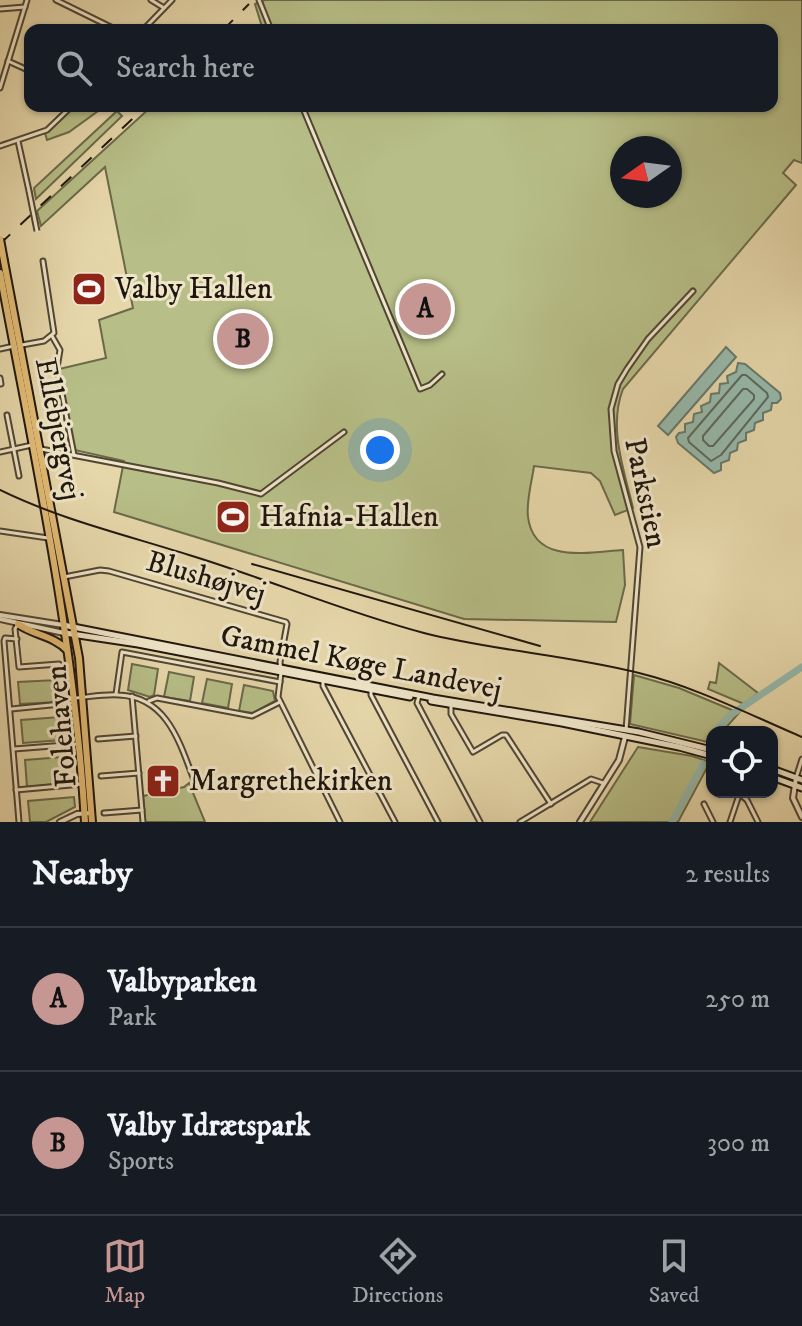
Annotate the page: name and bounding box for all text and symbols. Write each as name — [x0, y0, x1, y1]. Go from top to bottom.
search box — [24, 24, 778, 112]
icon: search — [52, 46, 96, 90]
text: Search here — [116, 50, 255, 87]
north arrow — [610, 136, 682, 208]
sports icon: Valby Hallen — [70, 270, 108, 308]
place label: Valby Hallen — [114, 271, 273, 308]
pin: A — [399, 279, 451, 339]
pin: B — [217, 309, 269, 369]
street label: Ellebjergvej — [26, 355, 90, 503]
your location — [360, 430, 400, 470]
street label: Parkstien — [615, 435, 675, 552]
sports icon: Hafnia-Hallen — [214, 498, 252, 536]
place label: Hafnia-Hallen — [259, 499, 439, 536]
street label: Blushøjvej — [142, 543, 270, 613]
street label: Gammel Køge Landevej — [217, 618, 505, 708]
street label: Folehaven — [38, 663, 86, 789]
map controls — [706, 726, 778, 798]
button: locate — [706, 726, 778, 798]
church icon: Margrethekirken — [144, 762, 182, 800]
place label: Margrethekirken — [189, 763, 393, 800]
text: Nearby — [32, 853, 133, 895]
text: 2 results — [685, 858, 770, 891]
text: Valbyparken — [108, 964, 257, 1001]
text: A — [50, 983, 66, 1016]
text: 250 m — [705, 983, 770, 1016]
text: Park — [108, 1001, 157, 1034]
text: Valby Idrætspark — [108, 1108, 310, 1145]
text: B — [50, 1127, 66, 1160]
text: 300 m — [707, 1127, 770, 1160]
text: Sports — [108, 1145, 174, 1178]
tab: Map — [103, 1234, 147, 1309]
tab: Directions — [352, 1234, 443, 1309]
tab: Saved — [649, 1234, 699, 1309]

